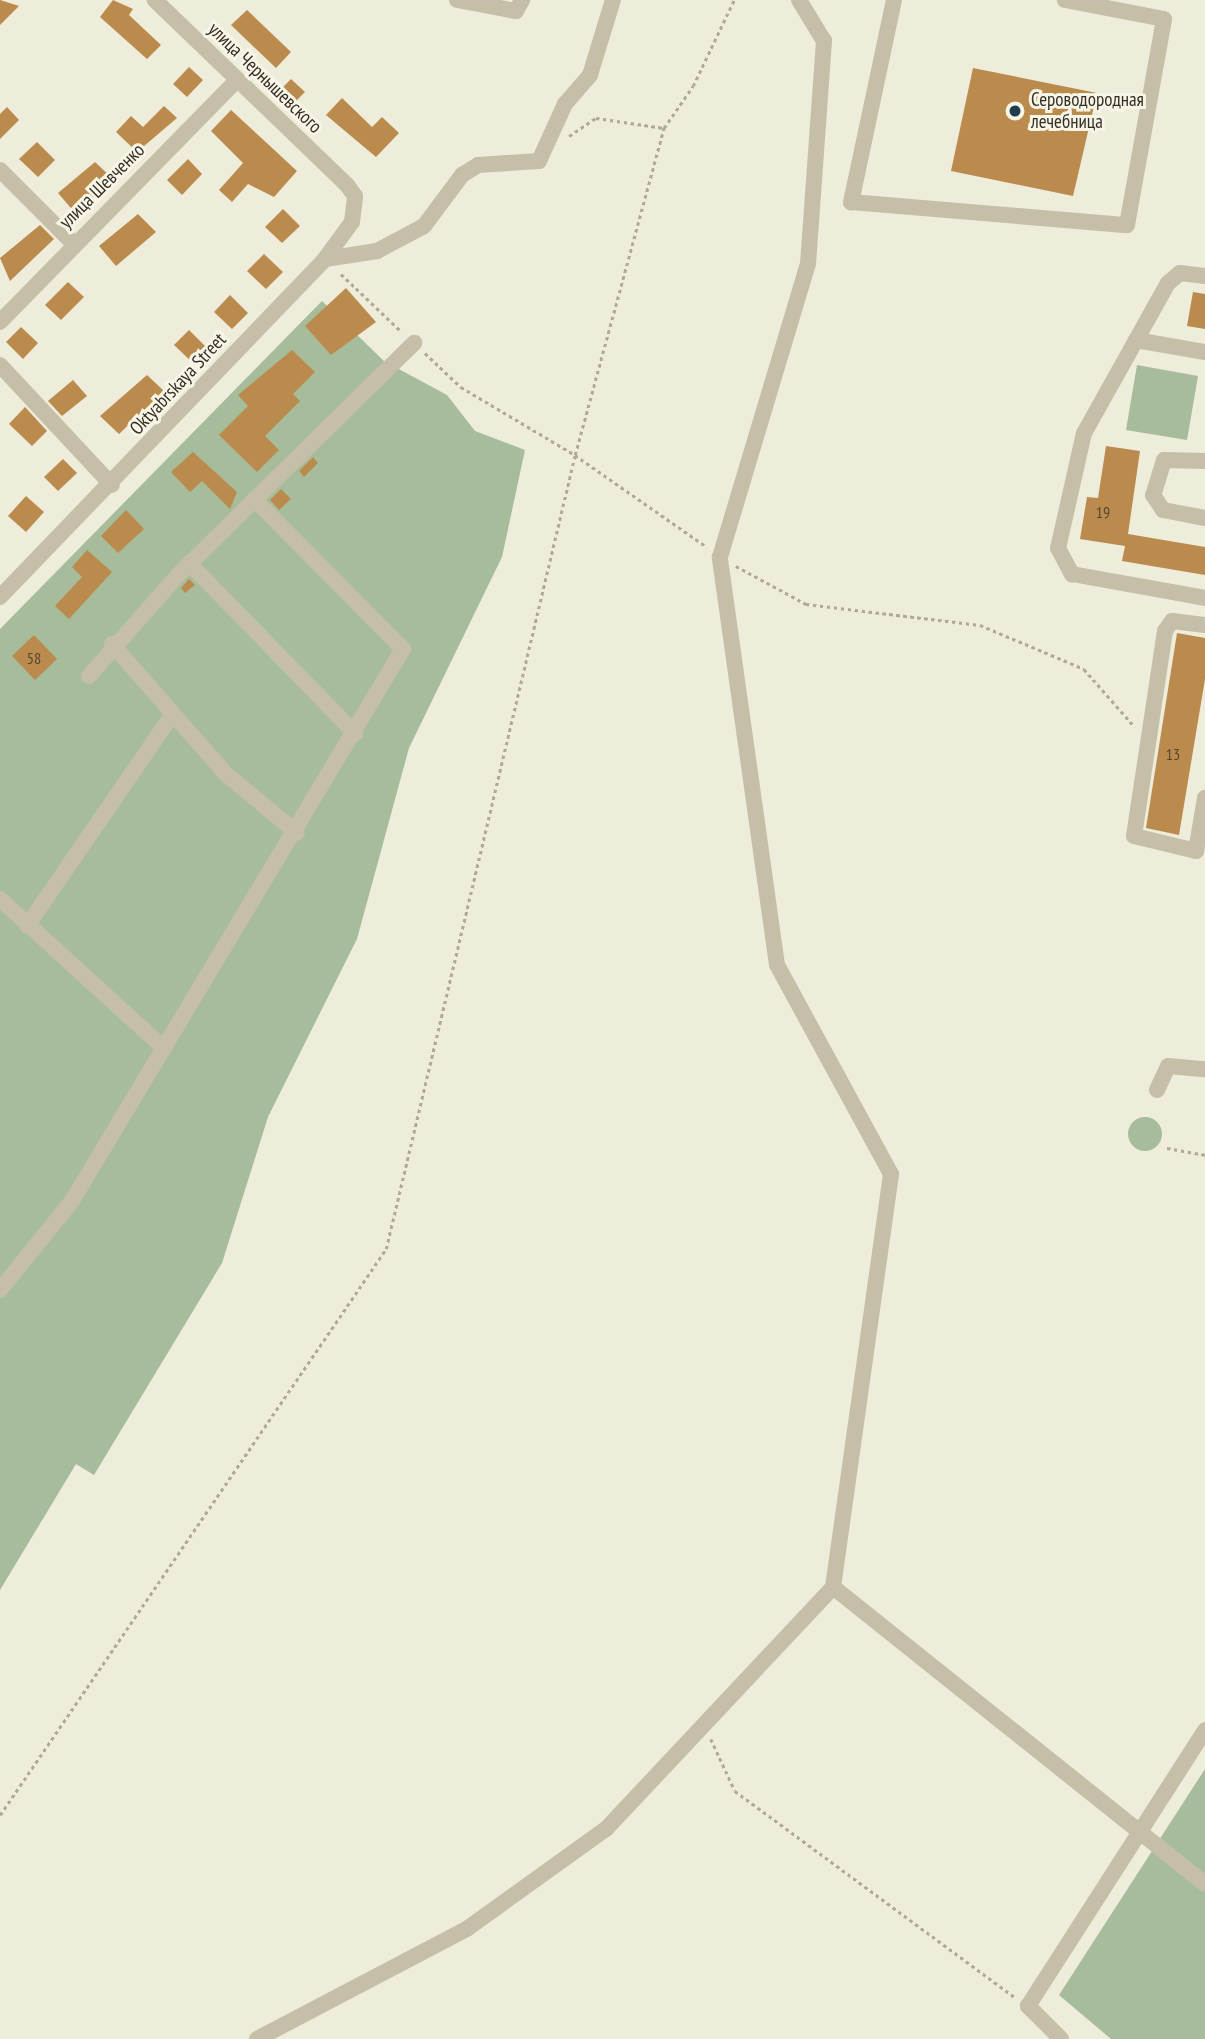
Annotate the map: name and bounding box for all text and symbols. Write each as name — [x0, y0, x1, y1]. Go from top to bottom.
street label: улица Чернышевского — [203, 18, 327, 138]
place label: Сероводородная лечебница — [1031, 89, 1144, 133]
marker: Сероводородная лечебница — [1005, 101, 1025, 121]
street label: улица Шевченко — [55, 139, 149, 233]
street label: Oktyabrskaya Street — [125, 328, 231, 440]
house number: 19 — [1096, 502, 1110, 522]
house number: 58 — [27, 648, 41, 668]
house number: 13 — [1166, 744, 1180, 764]

